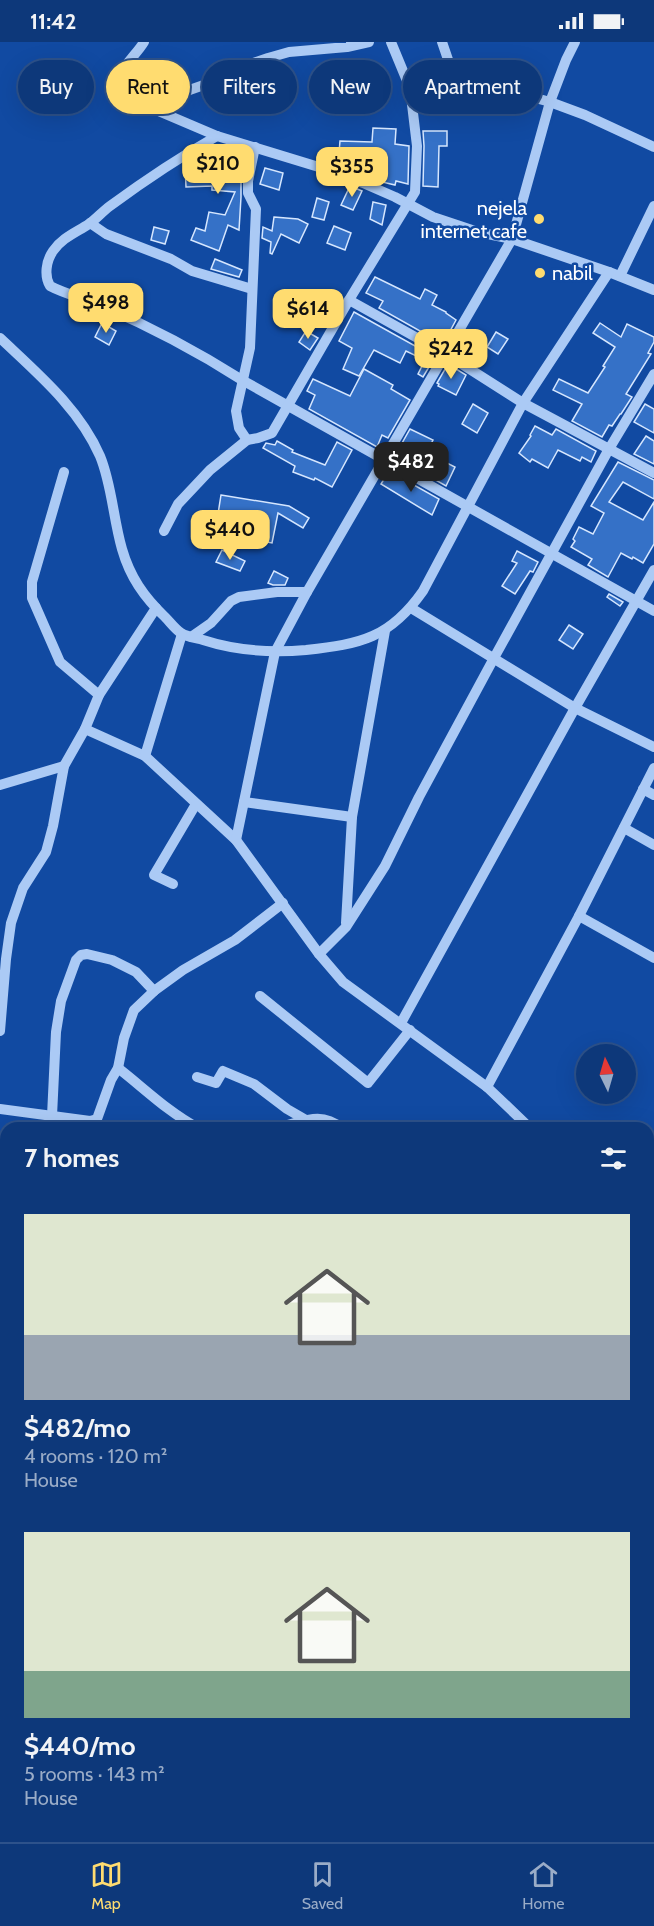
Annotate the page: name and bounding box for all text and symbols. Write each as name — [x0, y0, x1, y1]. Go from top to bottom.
text: 11:42 — [30, 8, 76, 35]
chip: Buy — [18, 60, 94, 114]
chip: Rent — [106, 60, 190, 114]
chip: Filters — [202, 60, 297, 114]
chip: New — [309, 60, 391, 114]
chip: Apartment — [403, 60, 542, 114]
pin: $210 — [182, 144, 254, 195]
pin: $355 — [316, 147, 388, 198]
text: $210 — [196, 151, 240, 175]
text: $355 — [330, 154, 374, 178]
place label: nejela internet cafe — [421, 196, 527, 243]
marker: nejela internet cafe — [532, 212, 546, 226]
place label: nabil — [552, 261, 593, 285]
marker: nabil — [533, 266, 547, 280]
pin: $498 — [70, 283, 142, 334]
pin: $614 — [272, 289, 344, 340]
text: $498 — [82, 290, 130, 314]
text: $614 — [287, 296, 329, 320]
pin: $242 — [415, 329, 487, 380]
text: $242 — [428, 336, 474, 360]
pin: $482 — [375, 442, 447, 493]
text: $482 — [388, 449, 434, 473]
pin: $440 — [194, 510, 266, 561]
text: $440 — [205, 517, 255, 541]
north arrow — [576, 1044, 636, 1104]
map controls — [576, 1044, 636, 1104]
text: 7 homes — [24, 1142, 119, 1174]
icon: filters — [597, 1142, 630, 1175]
icon: home — [273, 1253, 381, 1361]
text: $482/mo — [24, 1412, 131, 1444]
text: 4 rooms · 120 m² — [24, 1444, 167, 1468]
text: House — [24, 1468, 78, 1492]
icon: home — [273, 1571, 381, 1679]
text: $440/mo — [24, 1730, 135, 1762]
text: 5 rooms · 143 m² — [24, 1762, 165, 1786]
text: House — [24, 1786, 78, 1810]
tab: Map — [90, 1858, 123, 1913]
tab: Saved — [302, 1858, 343, 1913]
tab: Home — [522, 1858, 564, 1913]

